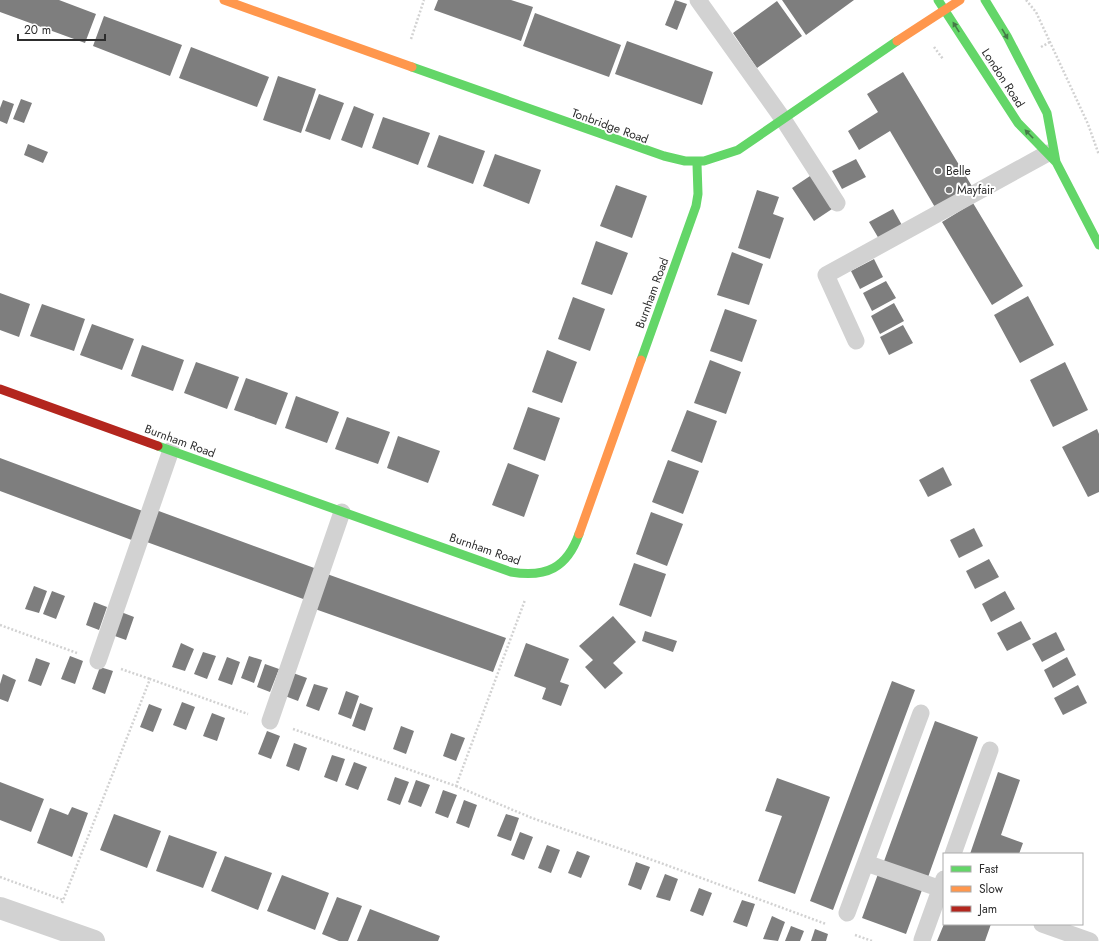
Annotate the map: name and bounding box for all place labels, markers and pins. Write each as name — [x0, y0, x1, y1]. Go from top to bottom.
place label: Belle — [946, 162, 971, 180]
marker: Belle — [933, 166, 943, 176]
place label: Mayfair — [957, 181, 995, 199]
marker: Mayfair — [944, 185, 954, 195]

